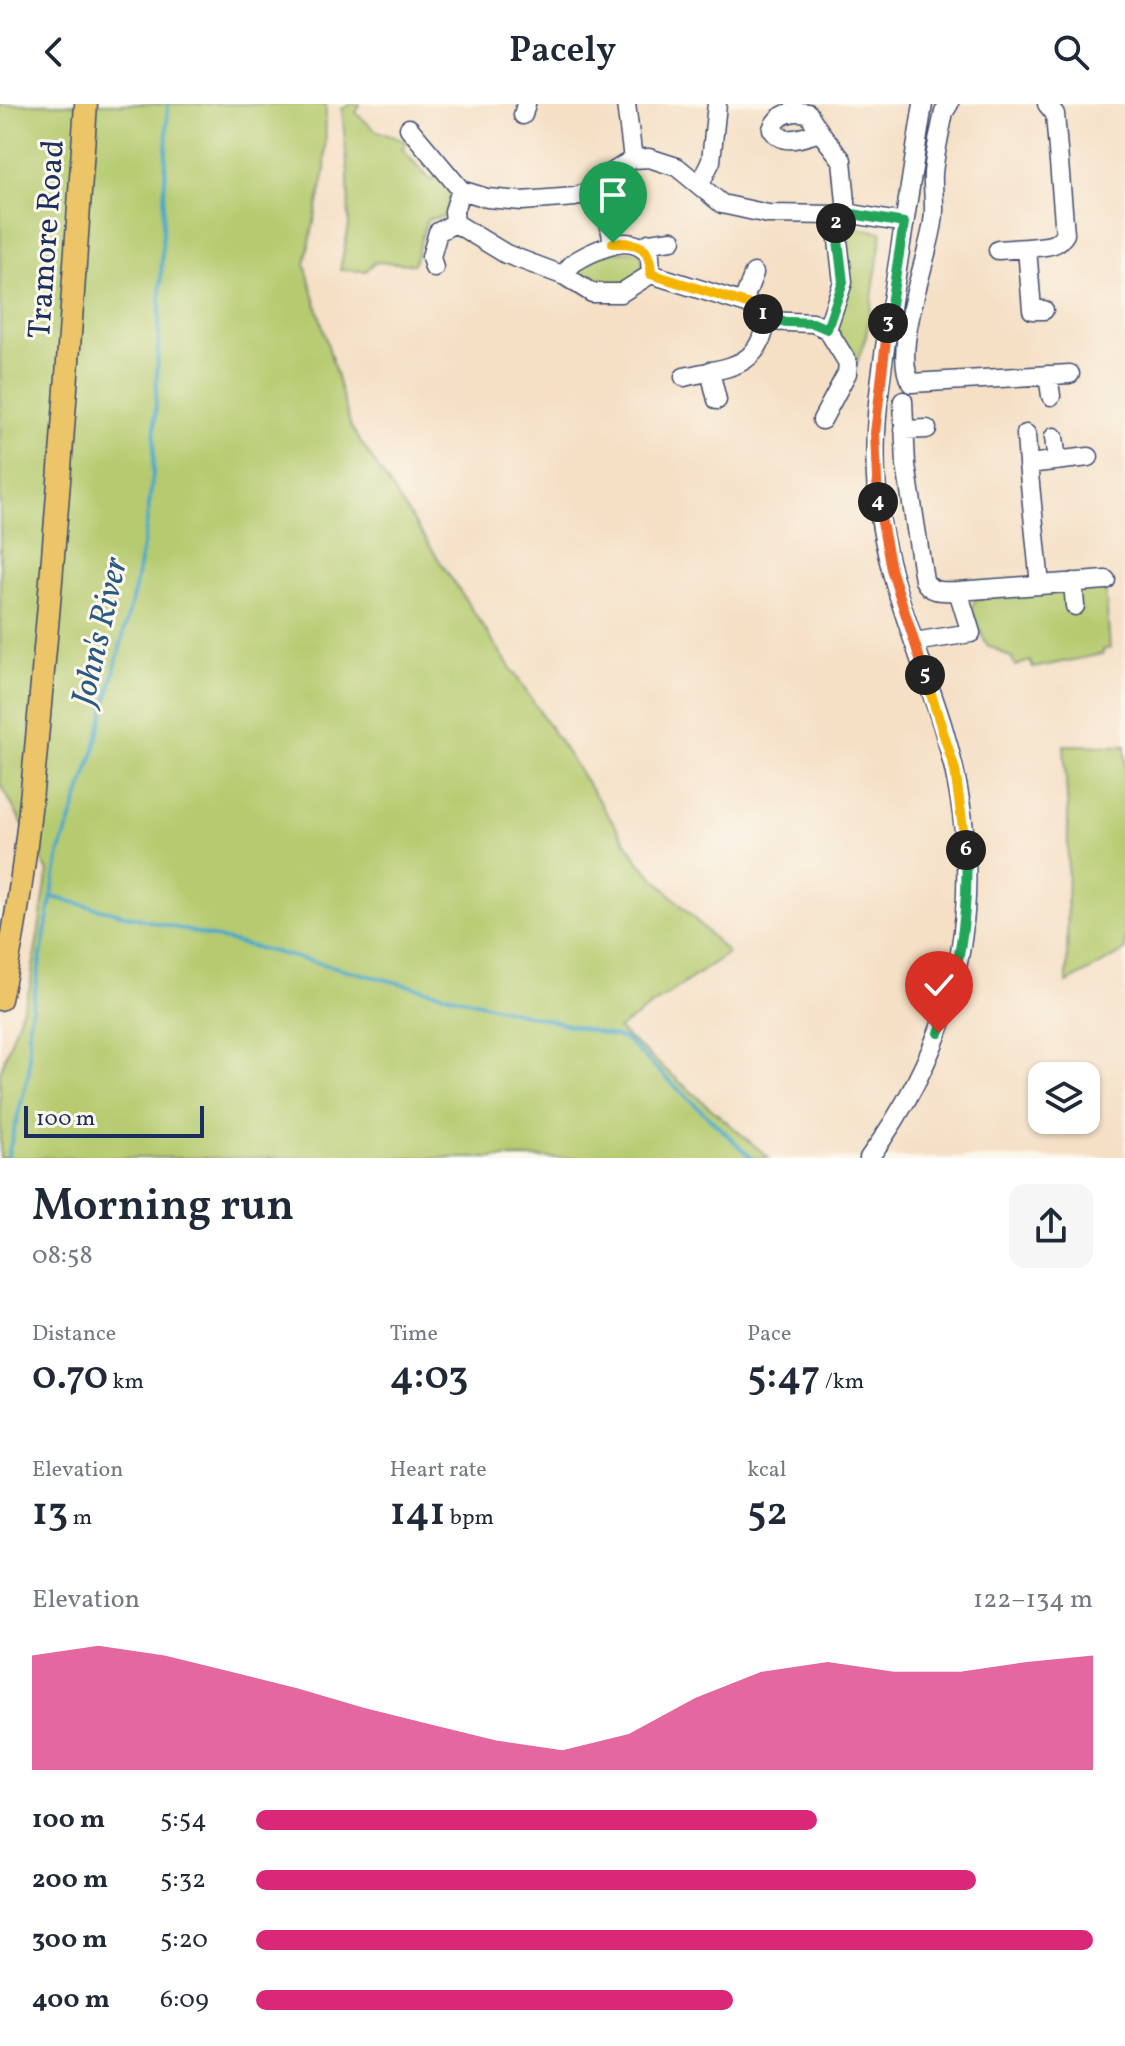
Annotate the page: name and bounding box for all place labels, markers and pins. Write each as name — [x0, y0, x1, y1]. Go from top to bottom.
pin — [579, 161, 647, 243]
pin: 2 — [816, 203, 856, 243]
pin: 1 — [743, 294, 783, 334]
pin: 3 — [868, 303, 908, 343]
pin: 4 — [858, 482, 898, 522]
pin: 5 — [905, 655, 945, 695]
pin: 6 — [946, 830, 986, 870]
pin — [905, 951, 973, 1033]

